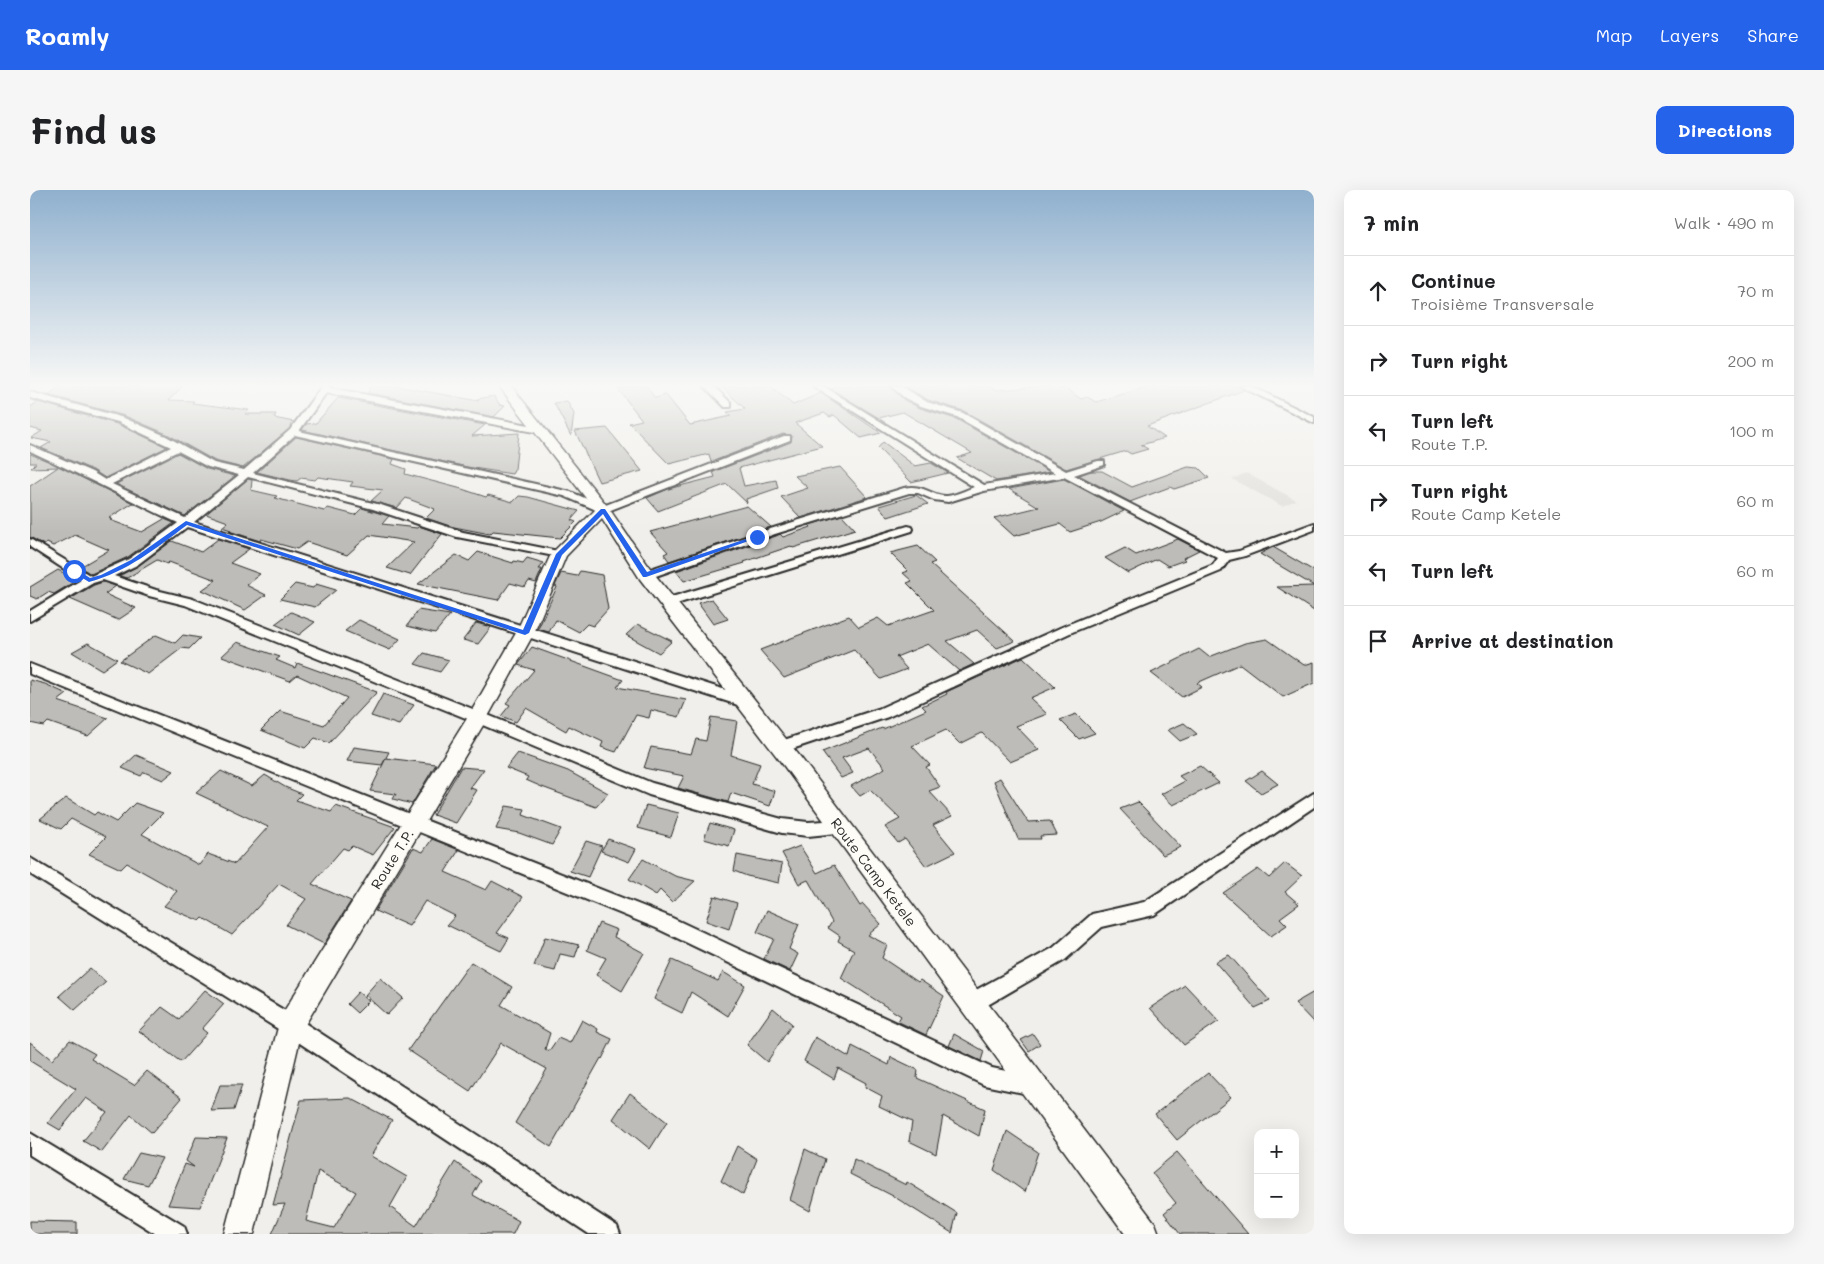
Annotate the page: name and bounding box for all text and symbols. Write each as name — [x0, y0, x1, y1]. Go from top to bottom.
text: Roamly — [25, 20, 109, 51]
text: Map — [1596, 23, 1632, 47]
text: Layers — [1660, 23, 1719, 47]
text: Share — [1747, 23, 1799, 47]
button: Directions — [1656, 106, 1794, 154]
text: Find us — [30, 107, 157, 153]
text: 7 min — [1364, 209, 1419, 236]
text: Walk · 490 m — [1674, 212, 1774, 233]
text: Continue — [1411, 268, 1496, 293]
icon: ahead — [1364, 277, 1392, 305]
text: 70 m — [1737, 280, 1774, 301]
text: Troisième Transversale — [1411, 293, 1594, 314]
icon: right — [1364, 347, 1392, 375]
text: Turn right — [1411, 348, 1508, 373]
text: 200 m — [1727, 350, 1774, 371]
text: Turn left — [1411, 408, 1494, 433]
icon: left — [1364, 417, 1392, 445]
text: 100 m — [1729, 420, 1774, 441]
text: Route T.P. — [1411, 433, 1488, 454]
text: Turn right — [1411, 478, 1508, 503]
icon: right — [1364, 487, 1392, 515]
text: 60 m — [1737, 490, 1774, 511]
text: Route Camp Ketele — [1411, 503, 1561, 524]
route end — [746, 526, 769, 549]
icon: left — [1364, 557, 1392, 585]
text: Turn left — [1411, 558, 1494, 583]
route start — [63, 560, 86, 583]
text: 60 m — [1737, 560, 1774, 581]
icon: arrive — [1364, 627, 1392, 655]
text: Arrive at destination — [1411, 628, 1614, 653]
street label: Route Camp Ketele — [827, 814, 921, 930]
street label: Route T.P. — [366, 825, 418, 893]
map controls — [1254, 1129, 1299, 1219]
button: + — [1254, 1129, 1299, 1174]
button: − — [1254, 1174, 1299, 1219]

